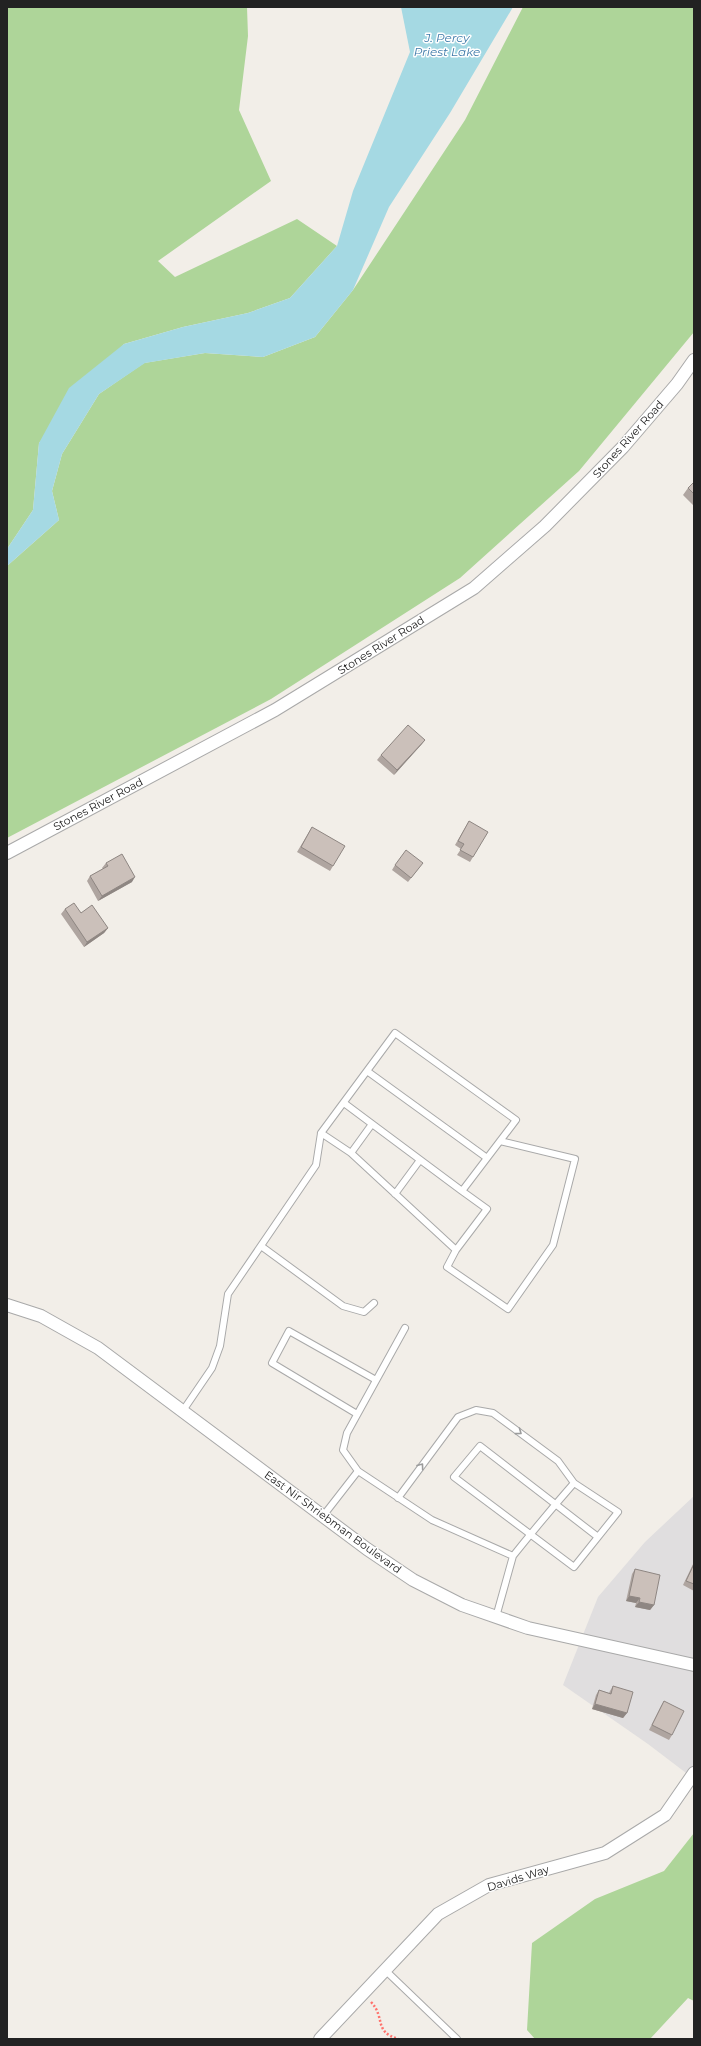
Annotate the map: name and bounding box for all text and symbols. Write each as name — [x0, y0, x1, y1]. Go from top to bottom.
water label: J. Percy Priest Lake — [414, 30, 480, 59]
street label: Stones River Road — [589, 397, 667, 481]
street label: Stones River Road — [335, 613, 427, 677]
street label: Stones River Road — [51, 774, 145, 834]
one-way arrow — [514, 1427, 521, 1434]
one-way arrow — [416, 1463, 424, 1470]
street label: East Nir Shriebman Boulevard — [262, 1468, 404, 1576]
street label: Davids Way — [485, 1862, 551, 1894]

